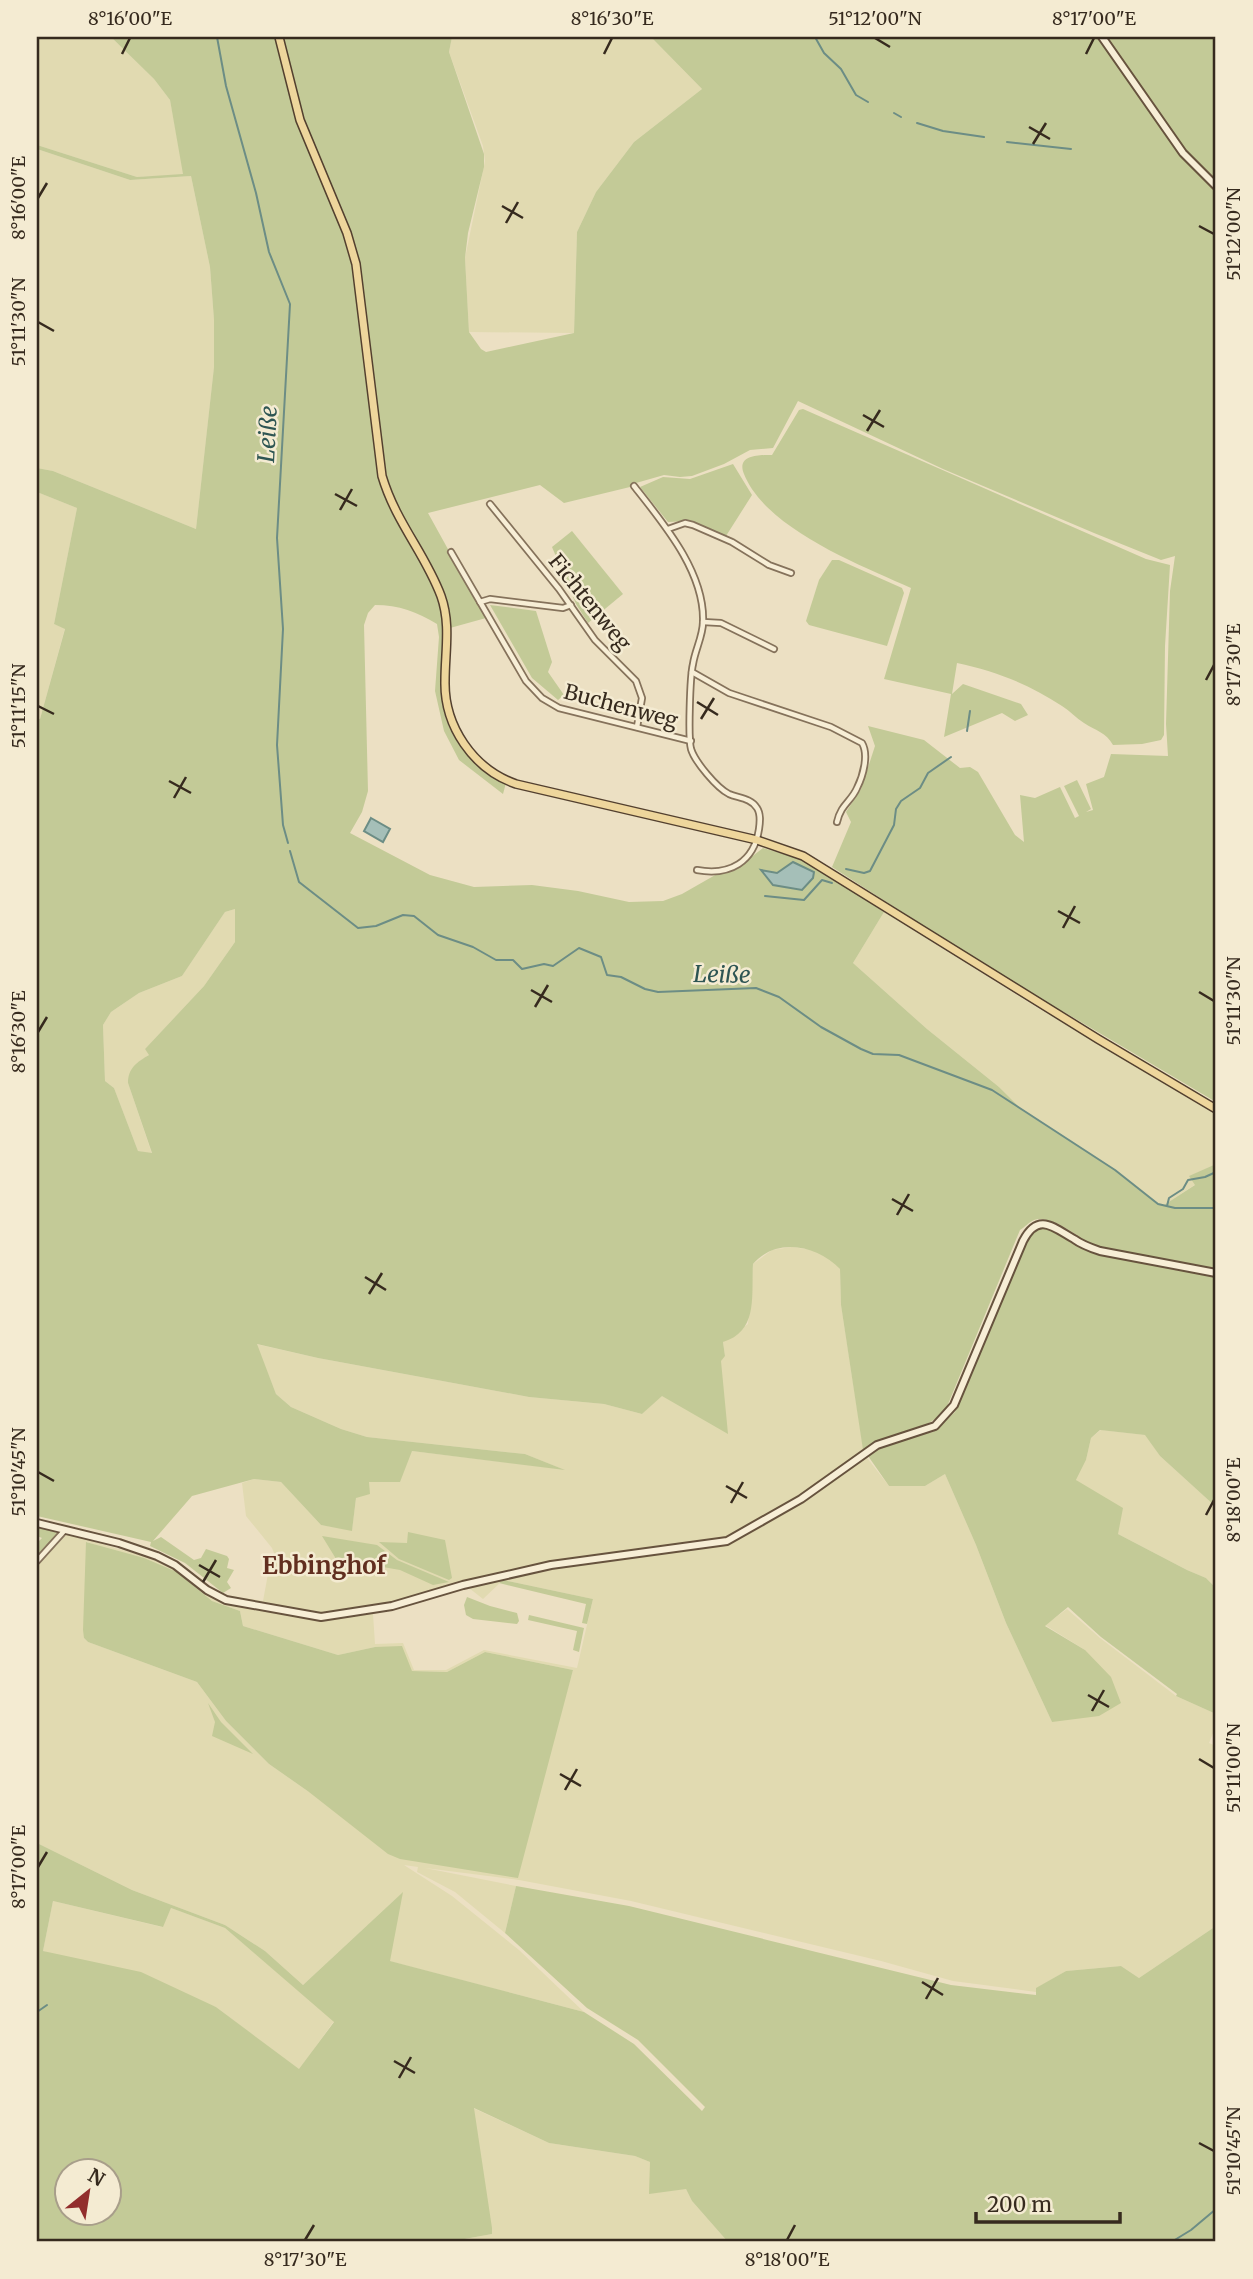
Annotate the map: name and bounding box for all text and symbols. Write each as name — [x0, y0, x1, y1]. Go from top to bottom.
text: 8°16'00"E — [88, 7, 172, 30]
text: 8°16'30"E — [571, 7, 654, 30]
text: 51°12'00"N — [828, 7, 922, 30]
text: 8°17'00"E — [1052, 7, 1137, 30]
text: 8°16'00"E — [7, 156, 30, 240]
text: 51°12'00"N — [1222, 187, 1245, 281]
text: 51°11'30"N — [7, 278, 30, 366]
water label: Leiße — [251, 405, 283, 463]
street label: Fichtenweg — [543, 548, 637, 656]
text: 8°17'30"E — [1222, 623, 1245, 706]
text: 51°11'15"N — [7, 664, 30, 748]
street label: Buchenweg — [561, 678, 681, 734]
text: 51°11'30"N — [1222, 957, 1245, 1045]
water label: Leiße — [693, 959, 751, 989]
text: 8°16'30"E — [7, 990, 30, 1073]
text: 51°10'45"N — [7, 1427, 30, 1517]
text: 8°18'00"E — [1222, 1457, 1245, 1542]
district label: Ebbinghof — [262, 1550, 387, 1581]
text: 51°11'00"N — [1222, 1723, 1245, 1813]
text: 8°17'00"E — [7, 1824, 30, 1909]
text: 51°10'45"N — [1222, 2106, 1245, 2196]
north arrow — [52, 2156, 122, 2226]
text: N — [84, 2163, 109, 2191]
scale bar — [976, 2181, 1120, 2225]
text: 200 m — [987, 2191, 1052, 2218]
text: 8°17'30"E — [264, 2248, 347, 2271]
text: 8°18'00"E — [745, 2248, 830, 2271]

